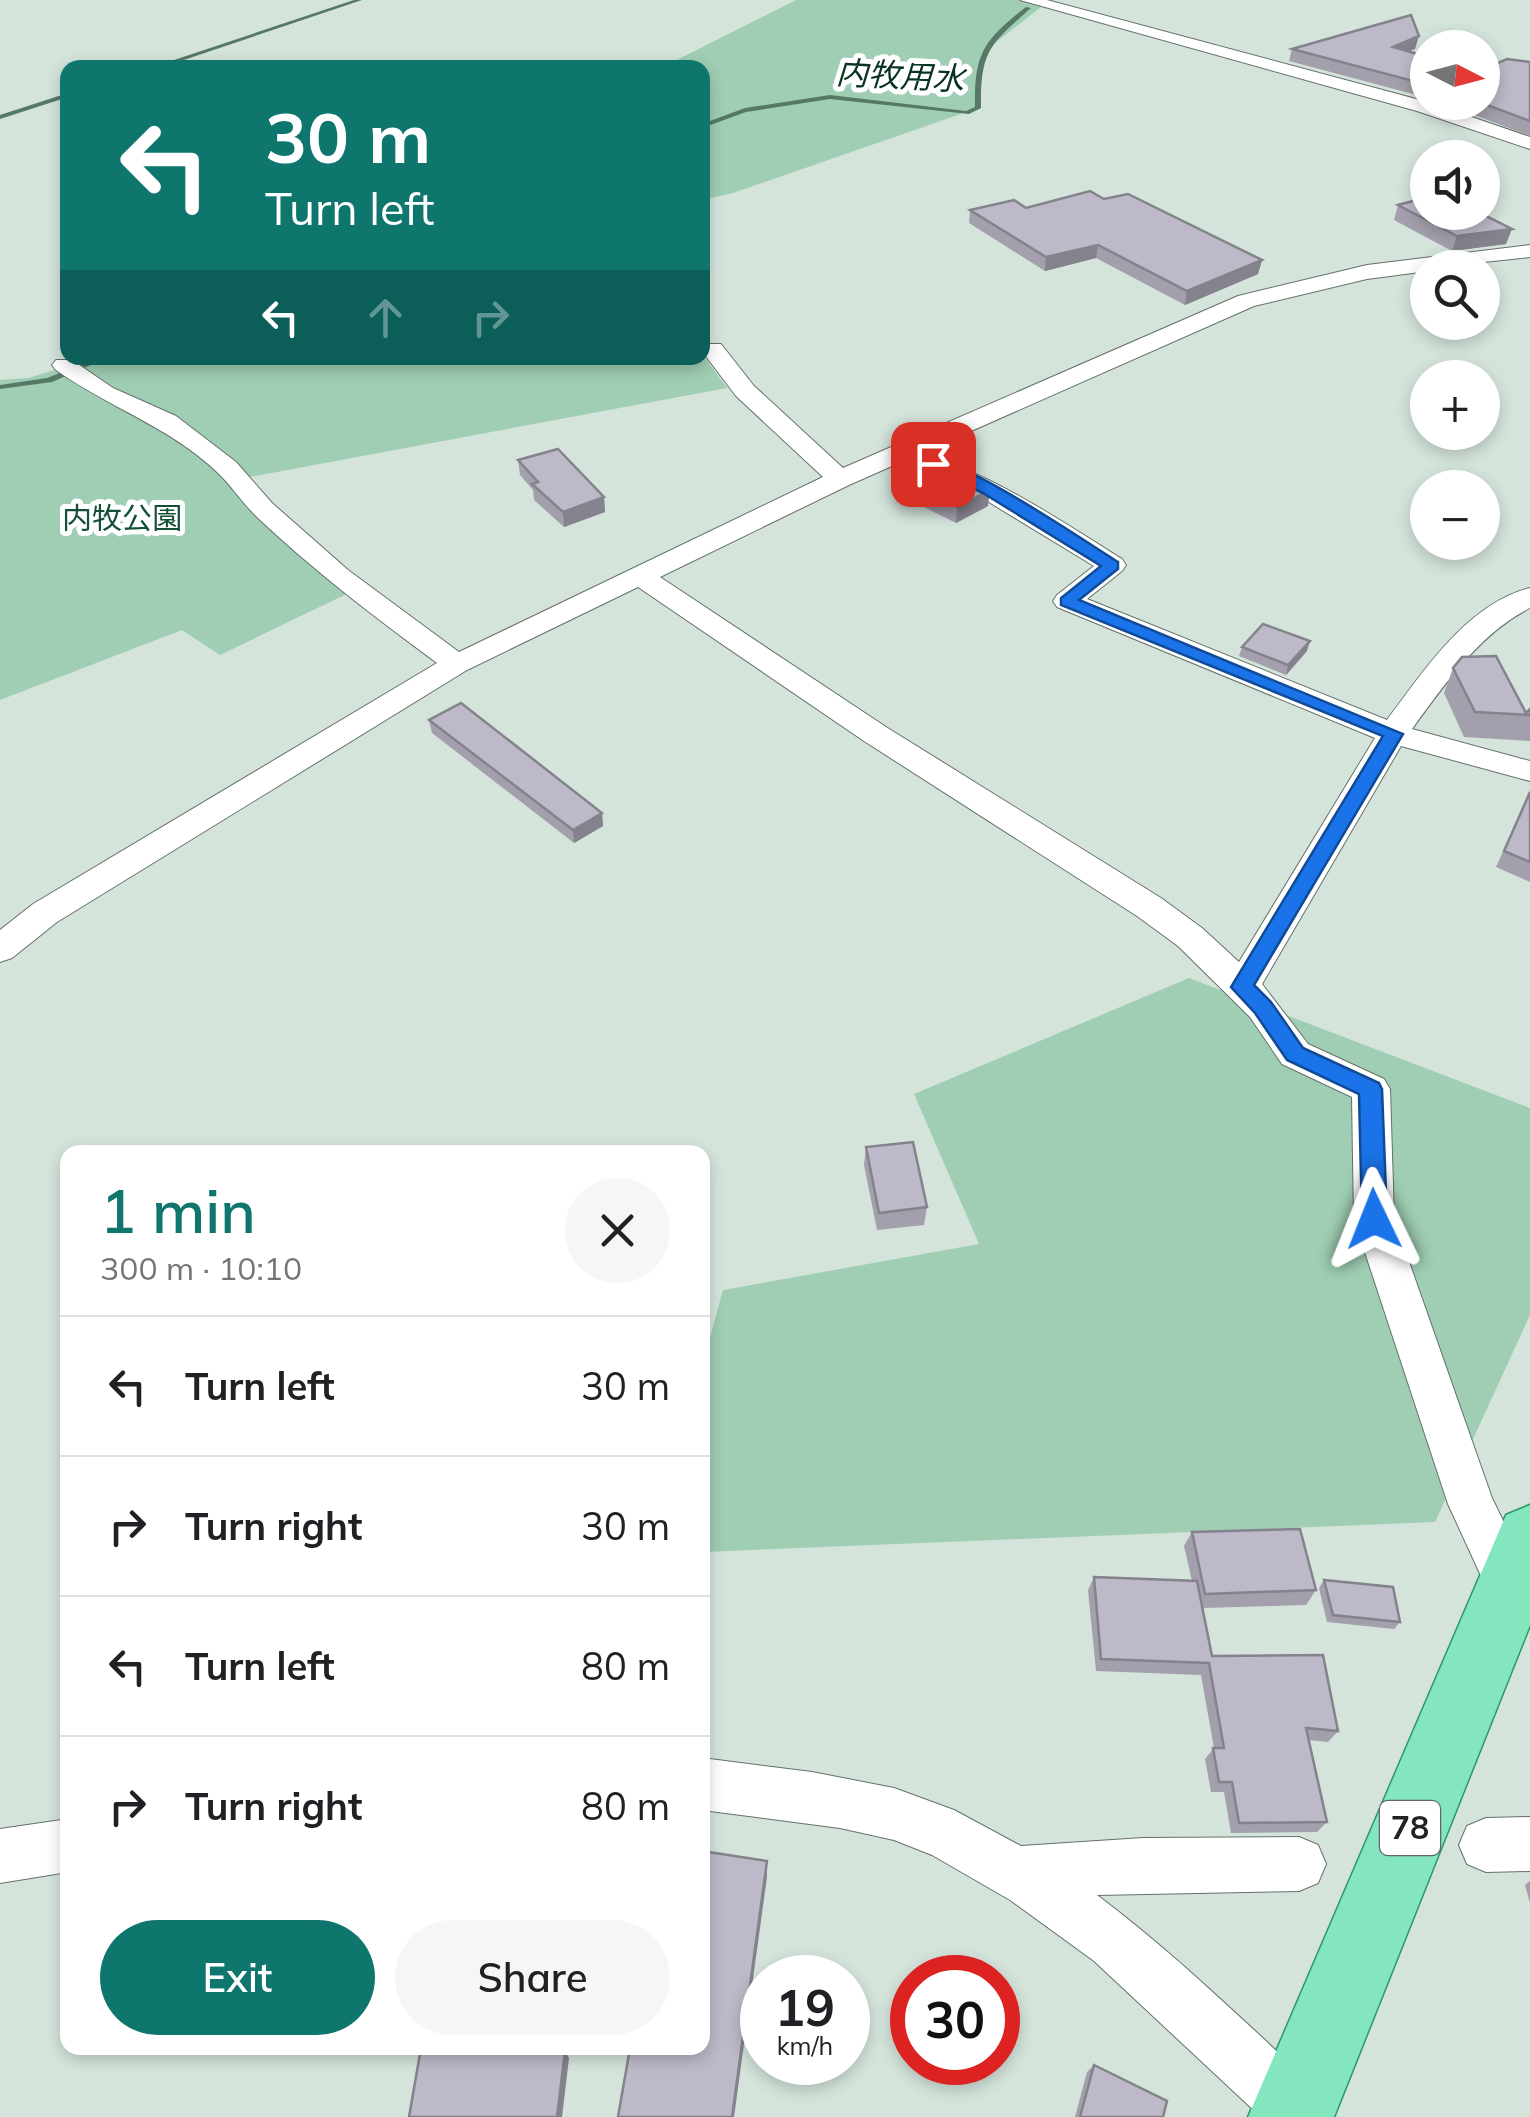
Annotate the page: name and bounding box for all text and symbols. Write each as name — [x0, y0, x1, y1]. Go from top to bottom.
north arrow — [1410, 30, 1500, 120]
map controls — [1410, 30, 1500, 560]
water label: 内牧用水 — [835, 52, 968, 98]
text: 30 m — [265, 93, 431, 181]
icon: left — [100, 100, 230, 230]
button: sound — [1410, 140, 1500, 230]
text: Turn left — [265, 180, 434, 236]
button: search — [1410, 250, 1500, 340]
icon: left — [253, 290, 308, 345]
icon: ahead — [358, 290, 413, 345]
icon: right — [463, 290, 518, 345]
button: + — [1410, 360, 1500, 450]
pin — [891, 422, 976, 507]
icon: arrive — [906, 437, 961, 492]
button: − — [1410, 470, 1500, 560]
park label: 内牧公園 — [62, 499, 182, 537]
position arrow — [1322, 1167, 1426, 1271]
text: 1 min — [100, 1173, 256, 1248]
button: close — [565, 1178, 670, 1283]
text: 300 m · 10:10 — [100, 1248, 302, 1288]
icon: left — [100, 1359, 155, 1414]
text: Turn left — [185, 1362, 335, 1410]
text: 30 m — [581, 1362, 670, 1410]
icon: right — [100, 1499, 155, 1554]
text: Turn right — [185, 1502, 362, 1550]
text: 30 m — [581, 1502, 670, 1550]
icon: left — [100, 1639, 155, 1694]
text: Turn left — [185, 1642, 335, 1690]
text: 80 m — [581, 1642, 670, 1690]
icon: right — [100, 1779, 155, 1834]
text: Turn right — [185, 1782, 362, 1830]
text: 80 m — [581, 1782, 670, 1830]
road number: 78 — [1380, 1801, 1440, 1855]
button: Exit — [100, 1920, 375, 2035]
button: Share — [395, 1920, 670, 2035]
speed limit sign: 30 — [890, 1955, 1020, 2085]
text: 19 — [775, 1976, 835, 2039]
text: km/h — [777, 2030, 833, 2061]

